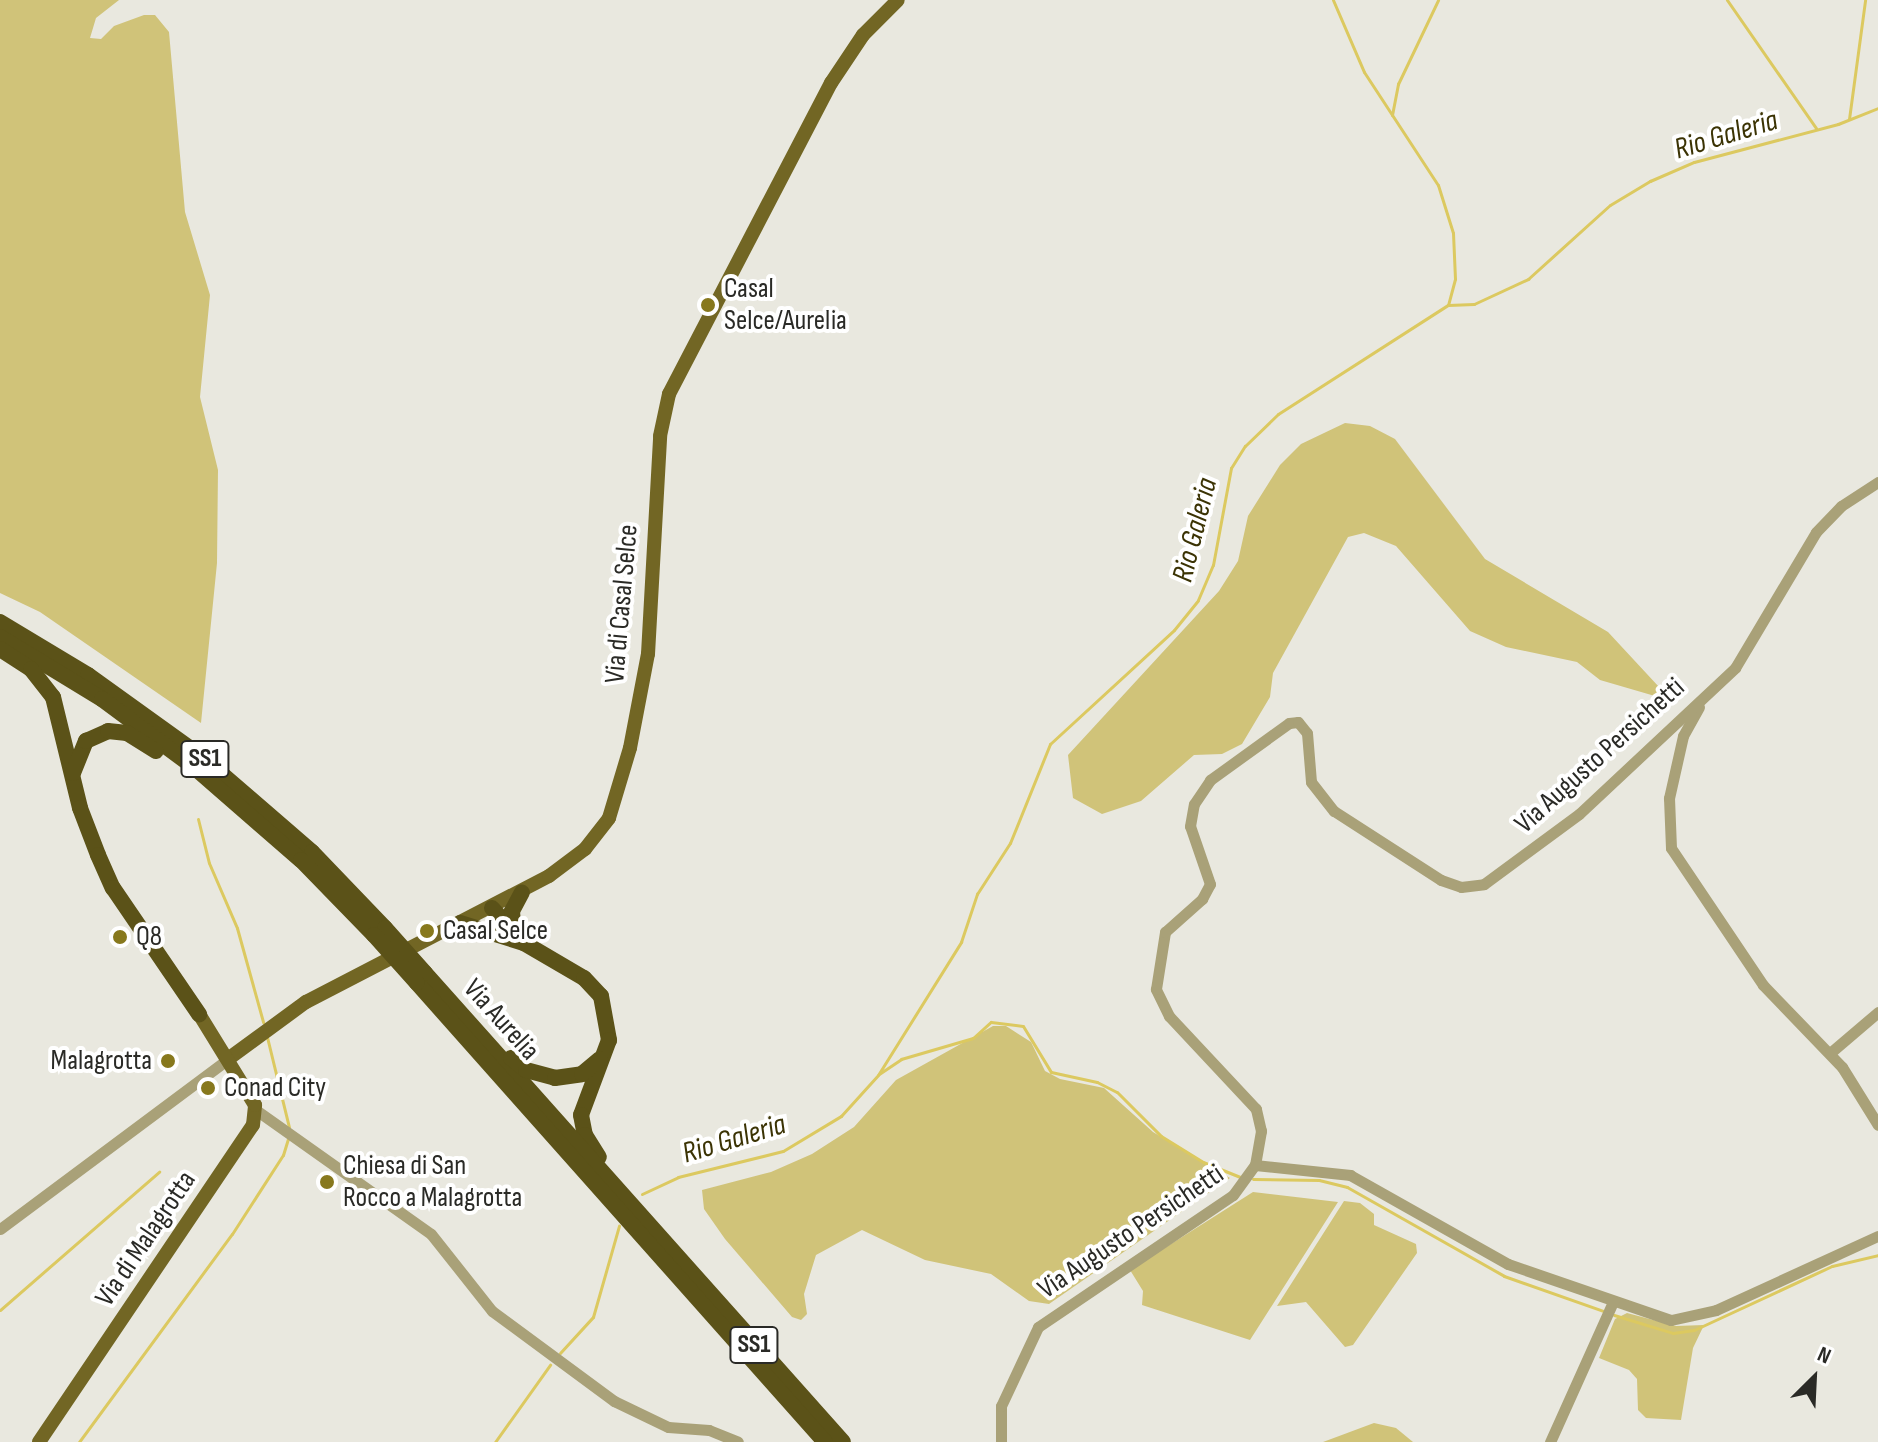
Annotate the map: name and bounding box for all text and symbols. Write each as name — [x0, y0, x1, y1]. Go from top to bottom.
water label: Rio Galeria — [1670, 102, 1782, 168]
place label: Casal Selce/Aurelia — [724, 272, 847, 338]
marker: Casal Selce/Aurelia — [699, 296, 717, 314]
water label: Rio Galeria — [1165, 474, 1225, 586]
street label: Via di Casal Selce — [598, 523, 646, 685]
street label: Via Augusto Persichetti — [1508, 671, 1692, 841]
road number: SS1 — [179, 737, 231, 781]
place label: Casal Selce — [443, 914, 548, 948]
place label: Q8 — [136, 920, 162, 954]
marker: Casal Selce — [418, 922, 436, 940]
marker: Q8 — [111, 928, 129, 946]
street label: Via Aurelia — [456, 973, 546, 1067]
place label: Malagrotta — [51, 1044, 152, 1078]
marker: Malagrotta — [159, 1052, 177, 1070]
place label: Conad City — [224, 1071, 326, 1105]
marker: Conad City — [199, 1079, 217, 1097]
water label: Rio Galeria — [678, 1106, 790, 1172]
place label: Chiesa di San Rocco a Malagrotta — [343, 1149, 522, 1215]
street label: Via Augusto Persichetti — [1032, 1158, 1230, 1306]
street label: Via di Malagrotta — [88, 1165, 204, 1313]
marker: Chiesa di San Rocco a Malagrotta — [318, 1173, 336, 1191]
road number: SS1 — [728, 1323, 780, 1367]
north arrow — [1774, 1338, 1854, 1418]
text: N — [1813, 1341, 1835, 1370]

